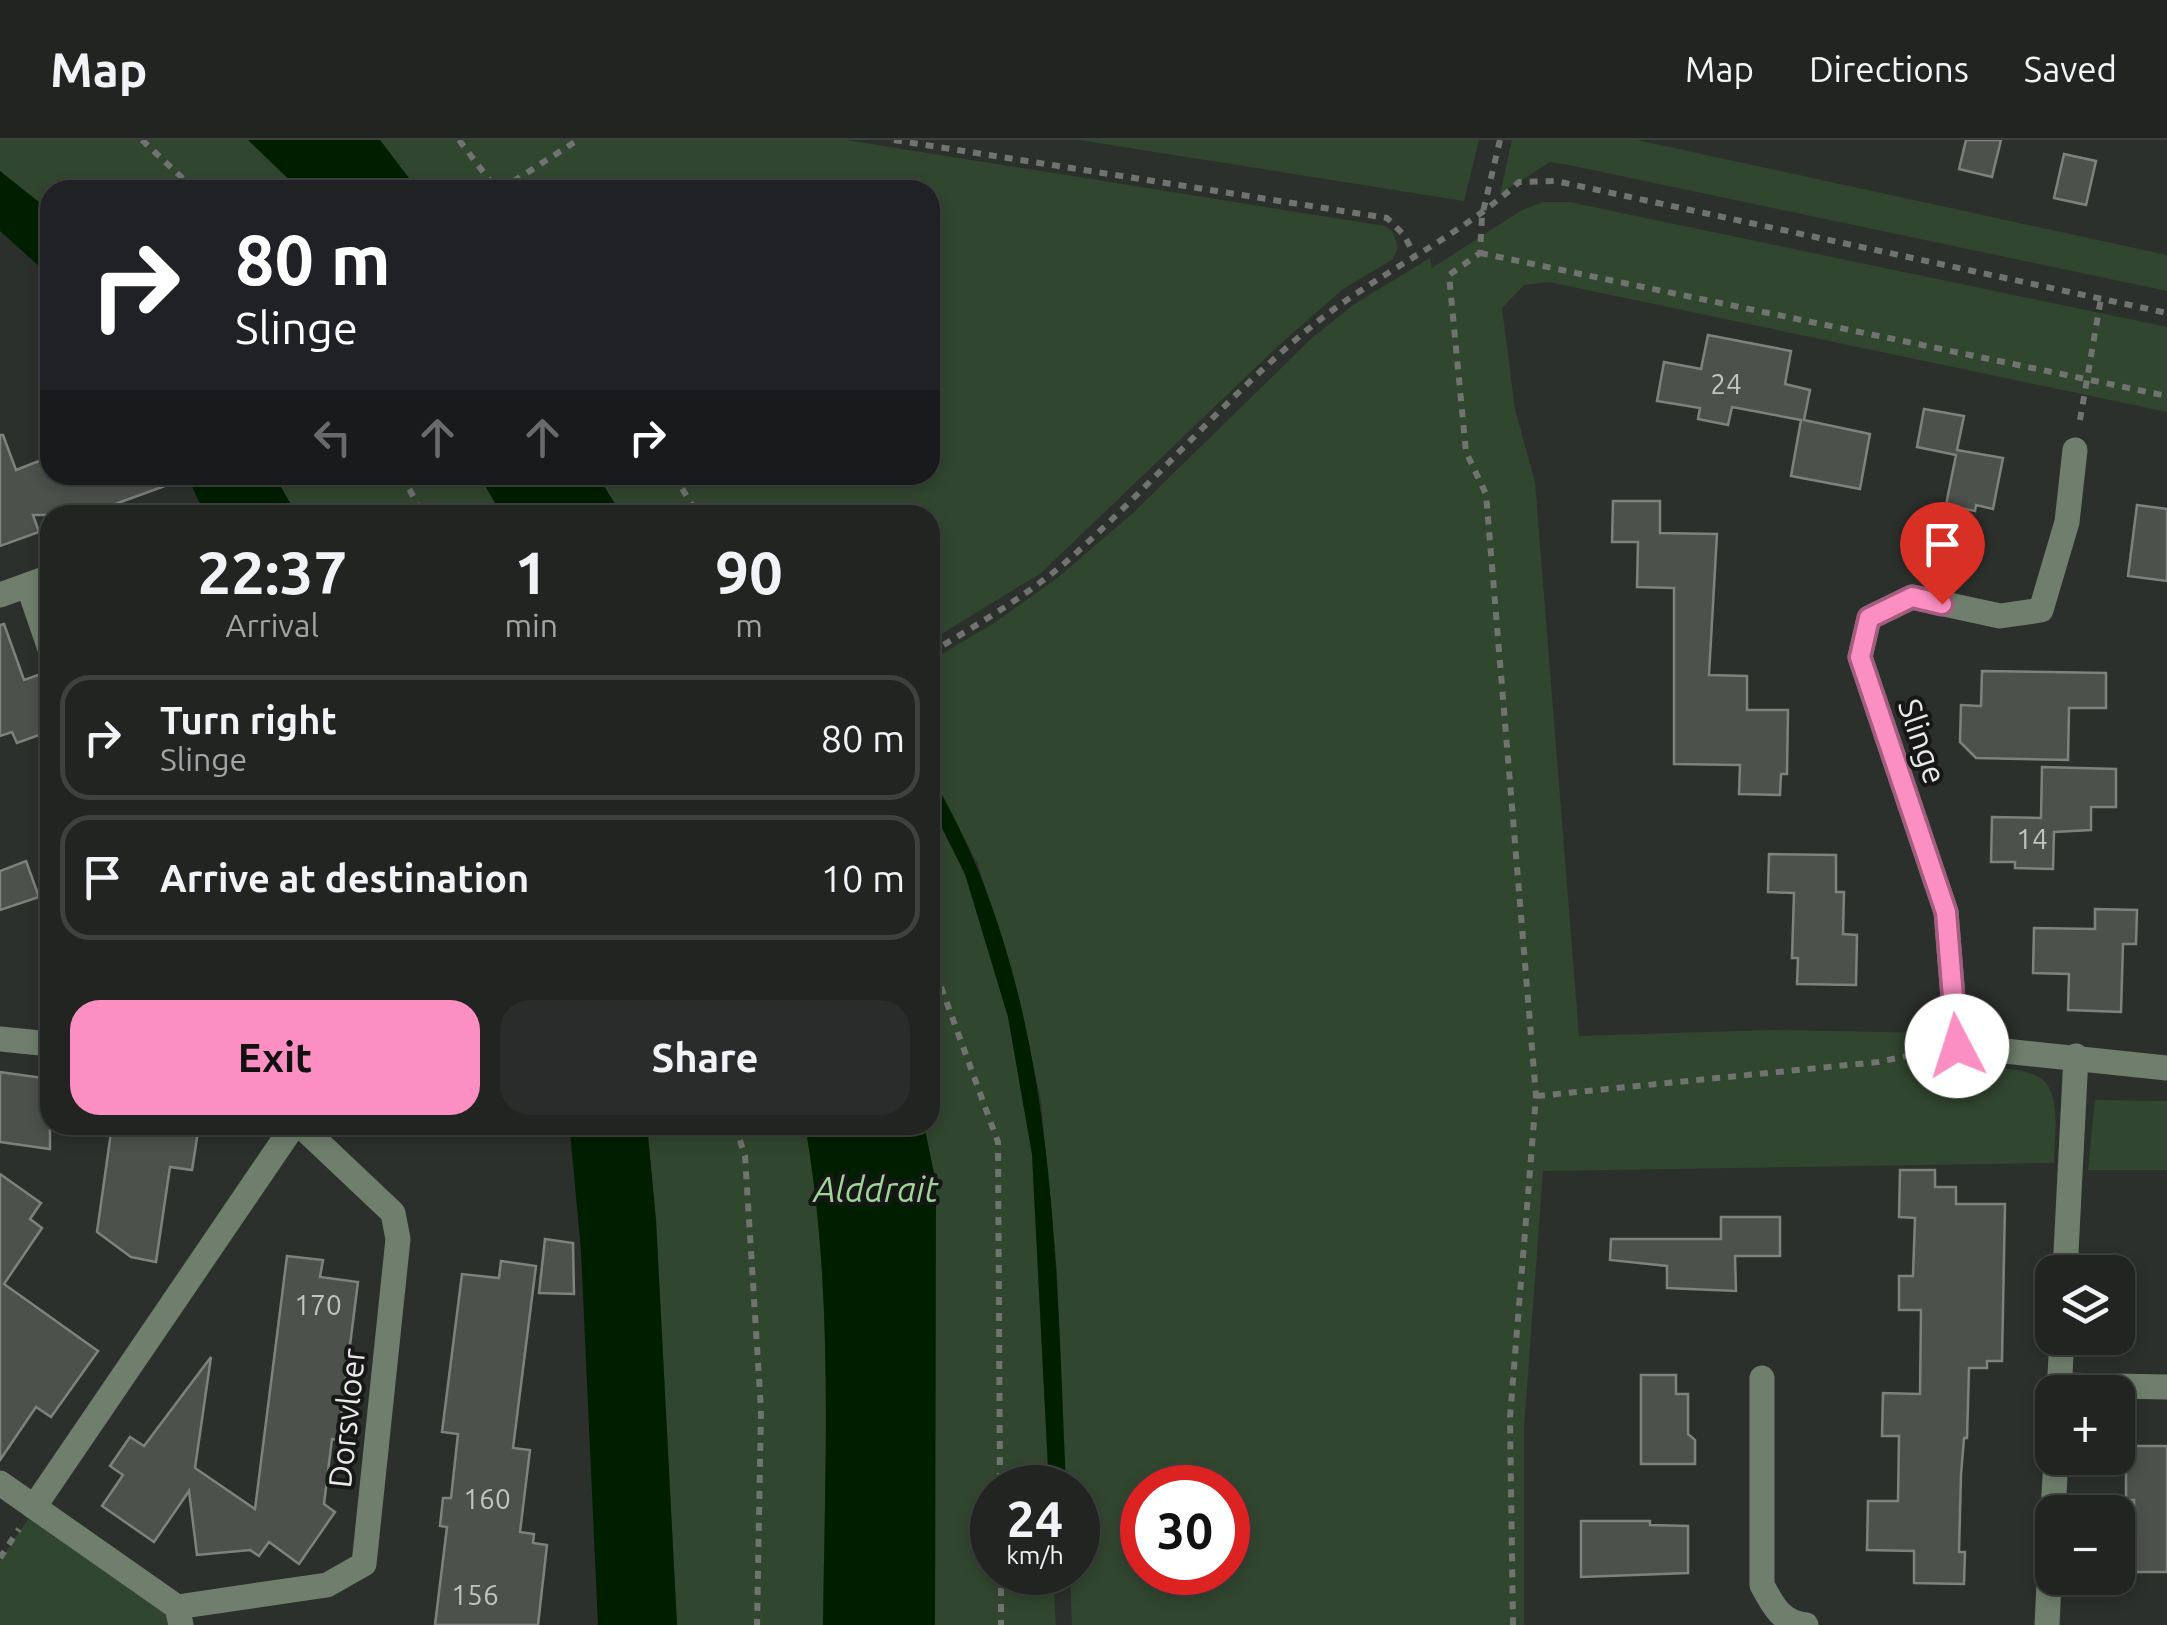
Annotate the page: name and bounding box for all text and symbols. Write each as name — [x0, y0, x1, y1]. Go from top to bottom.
text: Map — [50, 42, 148, 96]
text: Map — [1685, 49, 1754, 89]
text: Directions — [1809, 49, 1969, 89]
text: Saved — [2024, 49, 2117, 89]
icon: right — [70, 220, 200, 350]
text: 80 m — [235, 220, 391, 298]
text: Slinge — [235, 302, 358, 353]
house number: 24 — [1710, 368, 1742, 399]
icon: left — [305, 410, 360, 465]
icon: ahead — [410, 410, 465, 465]
icon: ahead — [515, 410, 570, 465]
icon: right — [620, 410, 675, 465]
pin — [1900, 502, 1985, 605]
icon: arrive — [1915, 517, 1970, 572]
text: 22:37 — [197, 538, 347, 605]
text: 1 — [514, 538, 548, 605]
text: 90 — [715, 538, 783, 605]
text: Arrival — [226, 607, 319, 643]
text: min — [504, 607, 558, 643]
text: m — [735, 607, 763, 643]
street label: Slinge — [1892, 694, 1954, 788]
text: Turn right — [160, 699, 337, 741]
icon: right — [75, 710, 130, 765]
text: 80 m — [821, 717, 905, 759]
text: Slinge — [160, 741, 247, 777]
house number: 14 — [2016, 823, 2048, 854]
icon: arrive — [75, 850, 130, 905]
text: Arrive at destination — [160, 857, 529, 899]
text: 10 m — [821, 857, 905, 899]
position arrow — [1905, 994, 2009, 1098]
button: Exit — [70, 1000, 480, 1115]
button: Share — [500, 1000, 910, 1115]
water label: Alddrait — [812, 1169, 939, 1209]
map controls — [2035, 1255, 2135, 1595]
button: layers — [2035, 1255, 2135, 1355]
house number: 170 — [294, 1289, 342, 1320]
street label: Dorsvloer — [321, 1347, 371, 1489]
button: + — [2035, 1375, 2135, 1475]
speed limit sign: 30 — [1120, 1465, 1250, 1595]
house number: 160 — [463, 1483, 511, 1514]
text: 24 — [1007, 1490, 1063, 1546]
button: − — [2035, 1495, 2135, 1595]
text: km/h — [1006, 1541, 1064, 1569]
house number: 156 — [451, 1579, 499, 1610]

